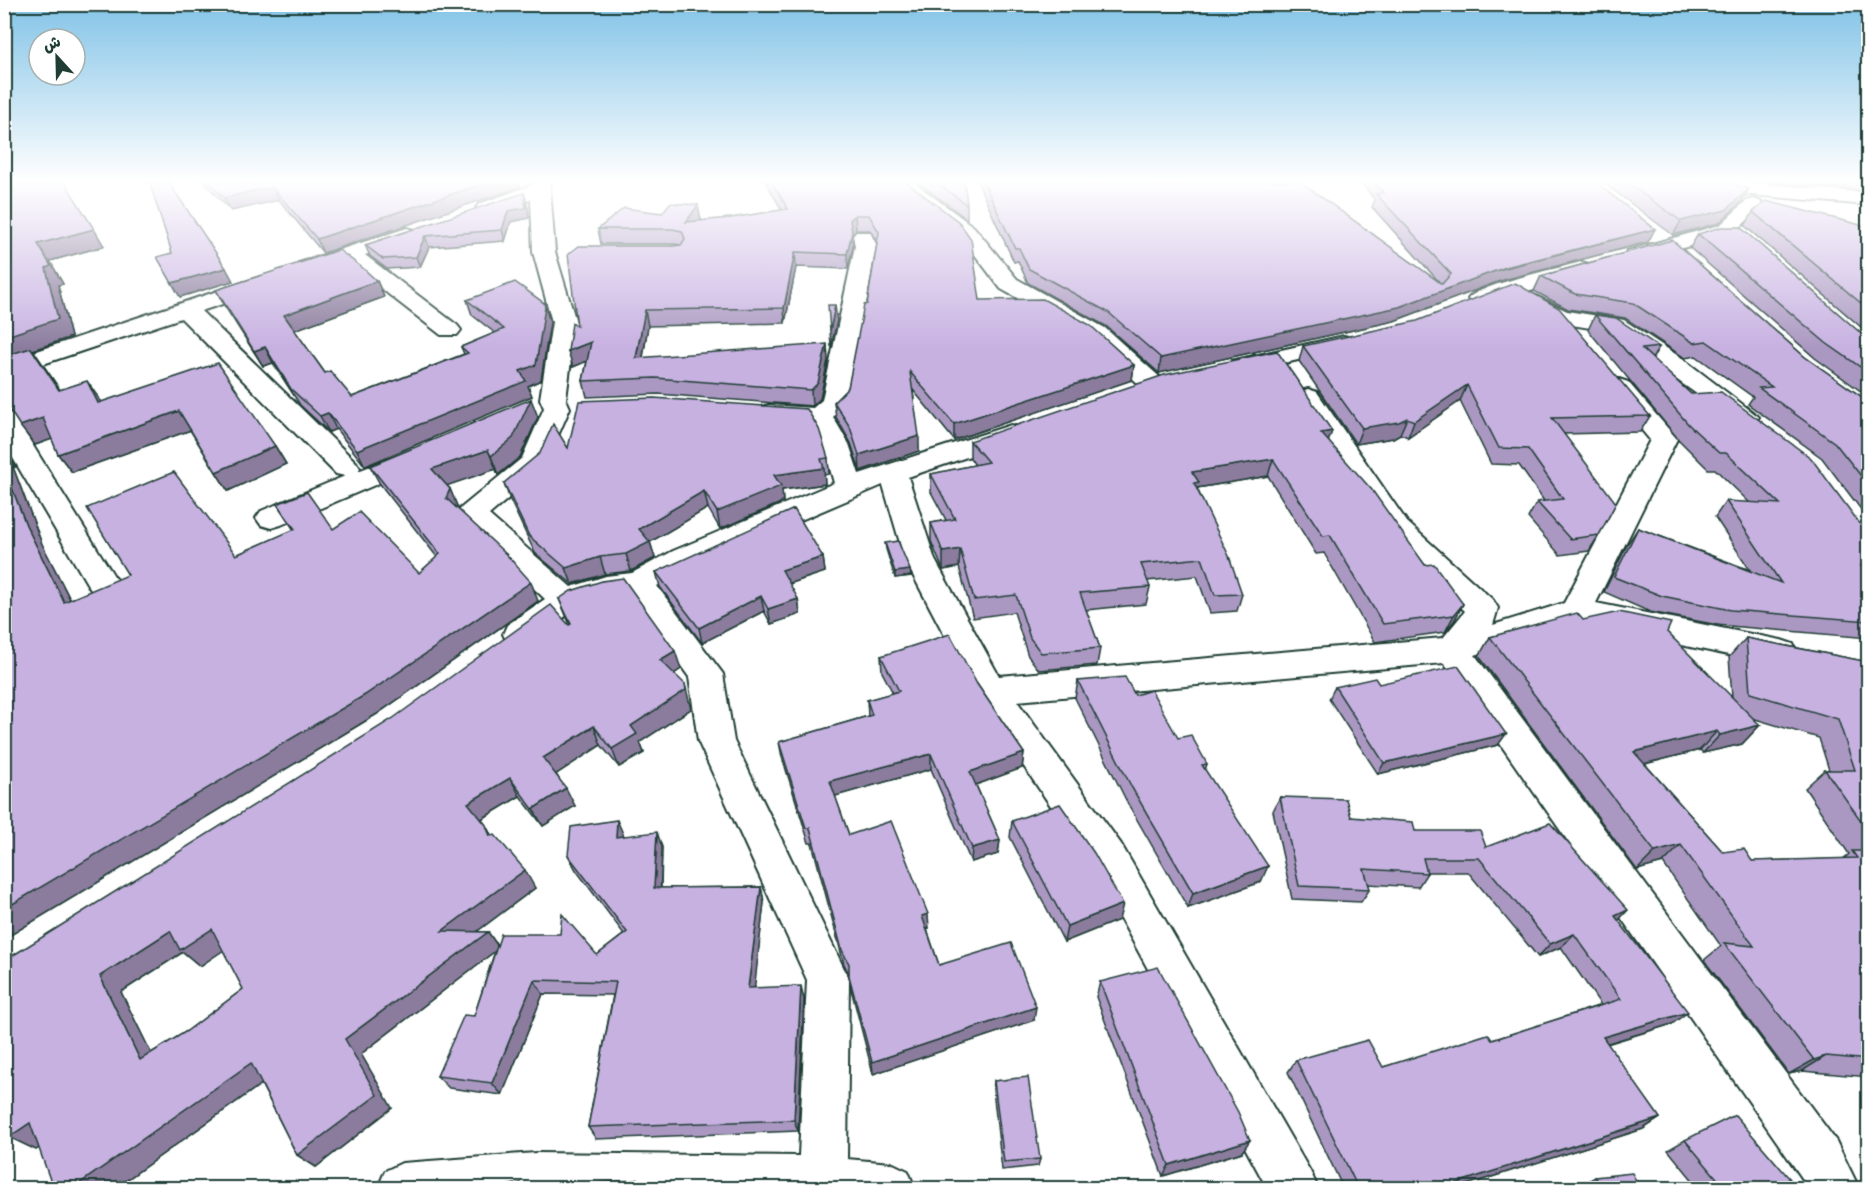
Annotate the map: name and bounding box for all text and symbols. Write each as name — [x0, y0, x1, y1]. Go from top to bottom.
north arrow — [27, 27, 87, 87]
text: ش — [39, 31, 63, 56]

